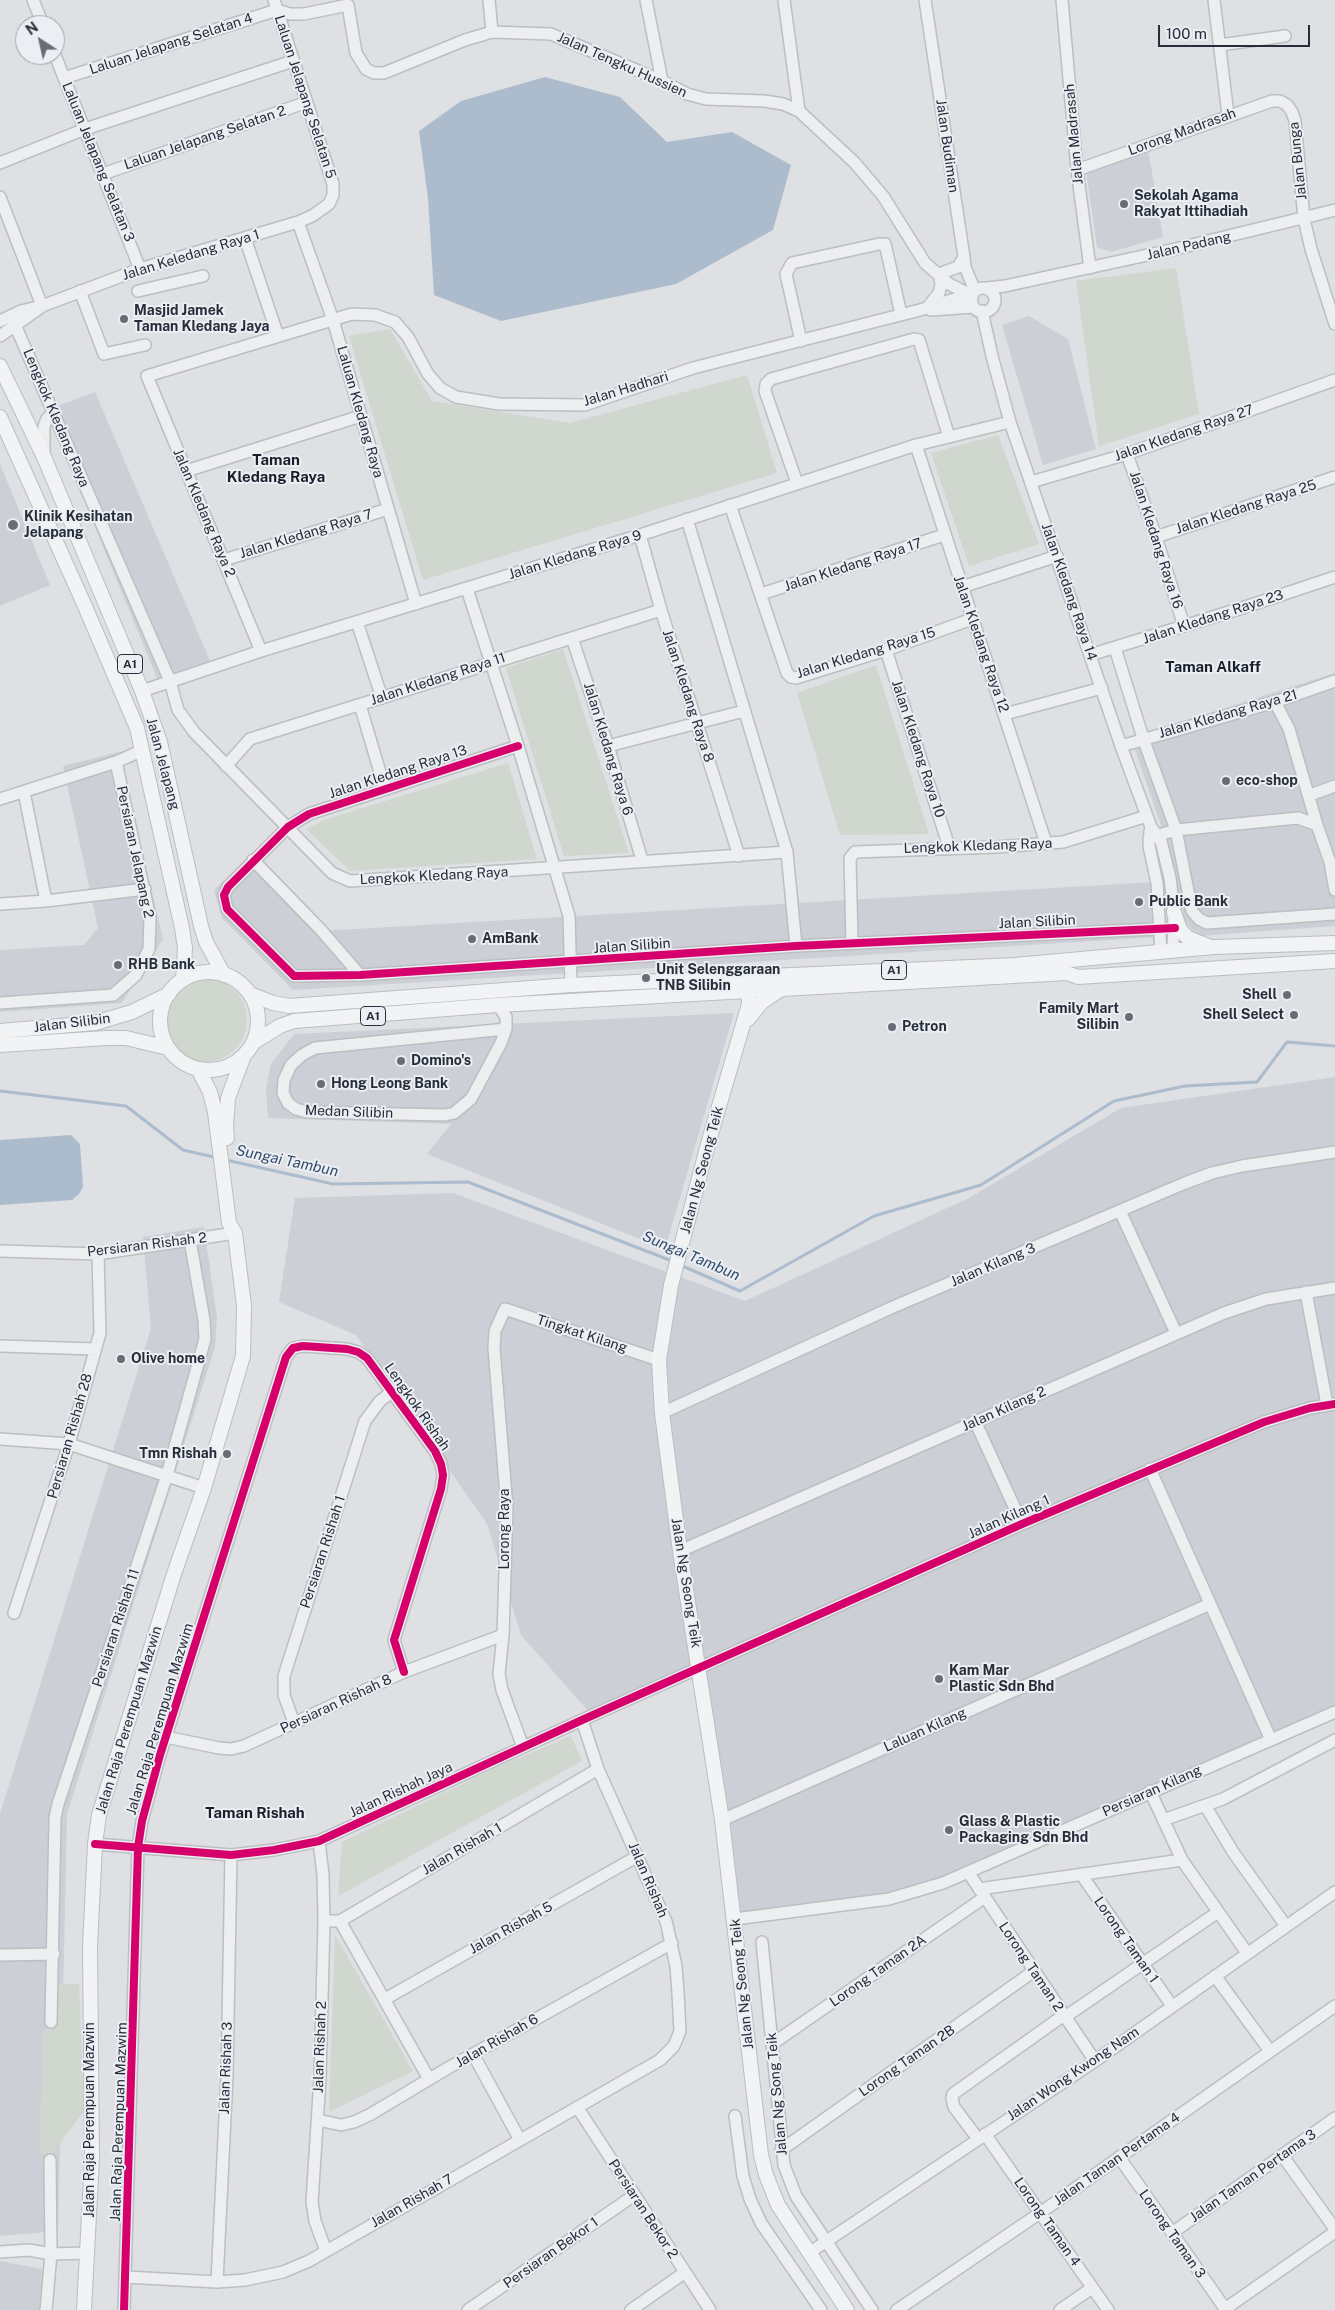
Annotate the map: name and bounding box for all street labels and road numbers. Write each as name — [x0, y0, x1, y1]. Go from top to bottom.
street label: Laluan Jelapang Selatan 4 — [87, 10, 255, 78]
street label: Laluan Jelapang Selatan 5 — [271, 13, 339, 181]
street label: Jalan Tengku Hussien — [554, 29, 690, 101]
street label: Laluan Jelapang Selatan 3 — [58, 80, 138, 244]
street label: Jalan Madrasah — [1061, 83, 1087, 185]
street label: Jalan Budiman — [932, 98, 962, 194]
street label: Laluan Jelapang Selatan 2 — [122, 102, 288, 174]
street label: Lorong Madrasah — [1126, 105, 1238, 159]
street label: Jalan Bunga — [1286, 121, 1310, 201]
street label: Jalan Keledang Raya 1 — [120, 226, 262, 284]
street label: Jalan Padang — [1145, 228, 1233, 264]
street label: Laluan Kledang Raya — [333, 344, 387, 480]
street label: Lengkok Kledang Raya — [19, 346, 93, 490]
street label: Jalan Hadhari — [581, 368, 671, 410]
street label: Jalan Kledang Raya 27 — [1112, 401, 1256, 465]
street label: Jalan Kledang Raya 2 — [169, 446, 239, 580]
street label: Jalan Kledang Raya 16 — [1126, 469, 1186, 611]
street label: Jalan Kledang Raya 25 — [1174, 476, 1318, 538]
street label: Jalan Kledang Raya 7 — [238, 506, 374, 562]
street label: Jalan Kledang Raya 14 — [1038, 521, 1100, 663]
street label: Jalan Kledang Raya 9 — [506, 527, 644, 583]
street label: Jalan Kledang Raya 17 — [782, 535, 924, 595]
street label: Jalan Kledang Raya 12 — [950, 573, 1012, 715]
street label: Jalan Kledang Raya 23 — [1141, 586, 1285, 648]
street label: Jalan Kledang Raya 15 — [795, 624, 937, 682]
street label: Jalan Kledang Raya 8 — [659, 627, 717, 765]
street label: Jalan Kledang Raya 11 — [368, 649, 508, 709]
road number: A1 — [118, 654, 142, 674]
street label: Jalan Kledang Raya 10 — [888, 678, 948, 820]
street label: Jalan Kledang Raya 6 — [580, 680, 636, 818]
street label: Jalan Kledang Raya 21 — [1157, 686, 1299, 742]
street label: Jalan Jelapang — [143, 716, 183, 812]
street label: Jalan Kledang Raya 13 — [327, 742, 469, 802]
street label: Persiaran Jelapang 2 — [113, 784, 157, 920]
street label: Lengkok Kledang Raya — [903, 835, 1053, 857]
street label: Lengkok Kledang Raya — [359, 864, 509, 888]
street label: Jalan Silibin — [998, 912, 1076, 932]
street label: Jalan Silibin — [593, 935, 671, 957]
road number: A1 — [882, 960, 906, 980]
road number: A1 — [360, 1006, 386, 1026]
street label: Jalan Silibin — [33, 1010, 111, 1036]
street label: Medan Silibin — [305, 1102, 393, 1122]
street label: Jalan Ng Seong Teik — [677, 1104, 727, 1236]
street label: Persiaran Rishah 2 — [86, 1229, 208, 1261]
street label: Jalan Kilang 3 — [948, 1240, 1038, 1290]
street label: Tingkat Kilang — [534, 1311, 630, 1357]
street label: Lengkok Rishah — [381, 1360, 453, 1454]
street label: Persiaran Rishah 28 — [44, 1371, 96, 1501]
street label: Jalan Kilang 2 — [959, 1383, 1049, 1435]
street label: Lorong Raya — [497, 1488, 513, 1570]
street label: Jalan Kilang 1 — [966, 1492, 1052, 1542]
street label: Persiaran Rishah 1 — [297, 1493, 349, 1611]
street label: Jalan Ng Seong Teik — [667, 1517, 705, 1649]
street label: Persiaran Rishah 11 — [89, 1567, 143, 1689]
street label: Jalan Raja Perempuan Mazwim — [123, 1621, 197, 1817]
street label: Jalan Raja Perempuan Mazwin — [92, 1624, 166, 1816]
street label: Persiaran Rishah 8 — [278, 1671, 394, 1737]
street label: Laluan Kilang — [881, 1704, 969, 1756]
street label: Jalan Rishah Jaya — [347, 1759, 455, 1821]
street label: Persiaran Kilang — [1100, 1762, 1204, 1820]
street label: Jalan Rishah 1 — [419, 1819, 505, 1879]
street label: Jalan Rishah — [625, 1840, 671, 1920]
street label: Lorong Taman 1 — [1090, 1894, 1162, 1986]
street label: Jalan Rishah 5 — [466, 1898, 556, 1958]
street label: Jalan Ng Seong Teik — [727, 1918, 757, 2050]
street label: Lorong Taman 2 — [995, 1919, 1067, 2015]
street label: Lorong Taman 2A — [826, 1931, 930, 2011]
street label: Jalan Rishah 2 — [310, 2001, 330, 2093]
street label: Jalan Rishah 6 — [453, 2011, 541, 2071]
street label: Jalan Rishah 3 — [216, 2021, 236, 2115]
street label: Jalan Raja Perempuan Mazwin — [82, 2022, 98, 2218]
street label: Jalan Raja Perempuan Mazwim — [107, 2022, 131, 2222]
street label: Lorong Taman 2B — [856, 2022, 958, 2100]
street label: Jalan Wong Kwong Nam — [1004, 2024, 1142, 2124]
street label: Jalan Ng Song Teik — [763, 2032, 791, 2156]
street label: Jalan Taman Pertama 4 — [1051, 2109, 1183, 2209]
street label: Jalan Taman Pertama 3 — [1187, 2126, 1319, 2226]
street label: Persiaran Bekor 2 — [605, 2156, 681, 2262]
street label: Jalan Rishah 7 — [368, 2171, 456, 2231]
street label: Lorong Taman 4 — [1010, 2174, 1084, 2270]
street label: Lorong Taman 3 — [1135, 2186, 1209, 2282]
street label: Persiaran Bekor 1 — [500, 2214, 602, 2292]

